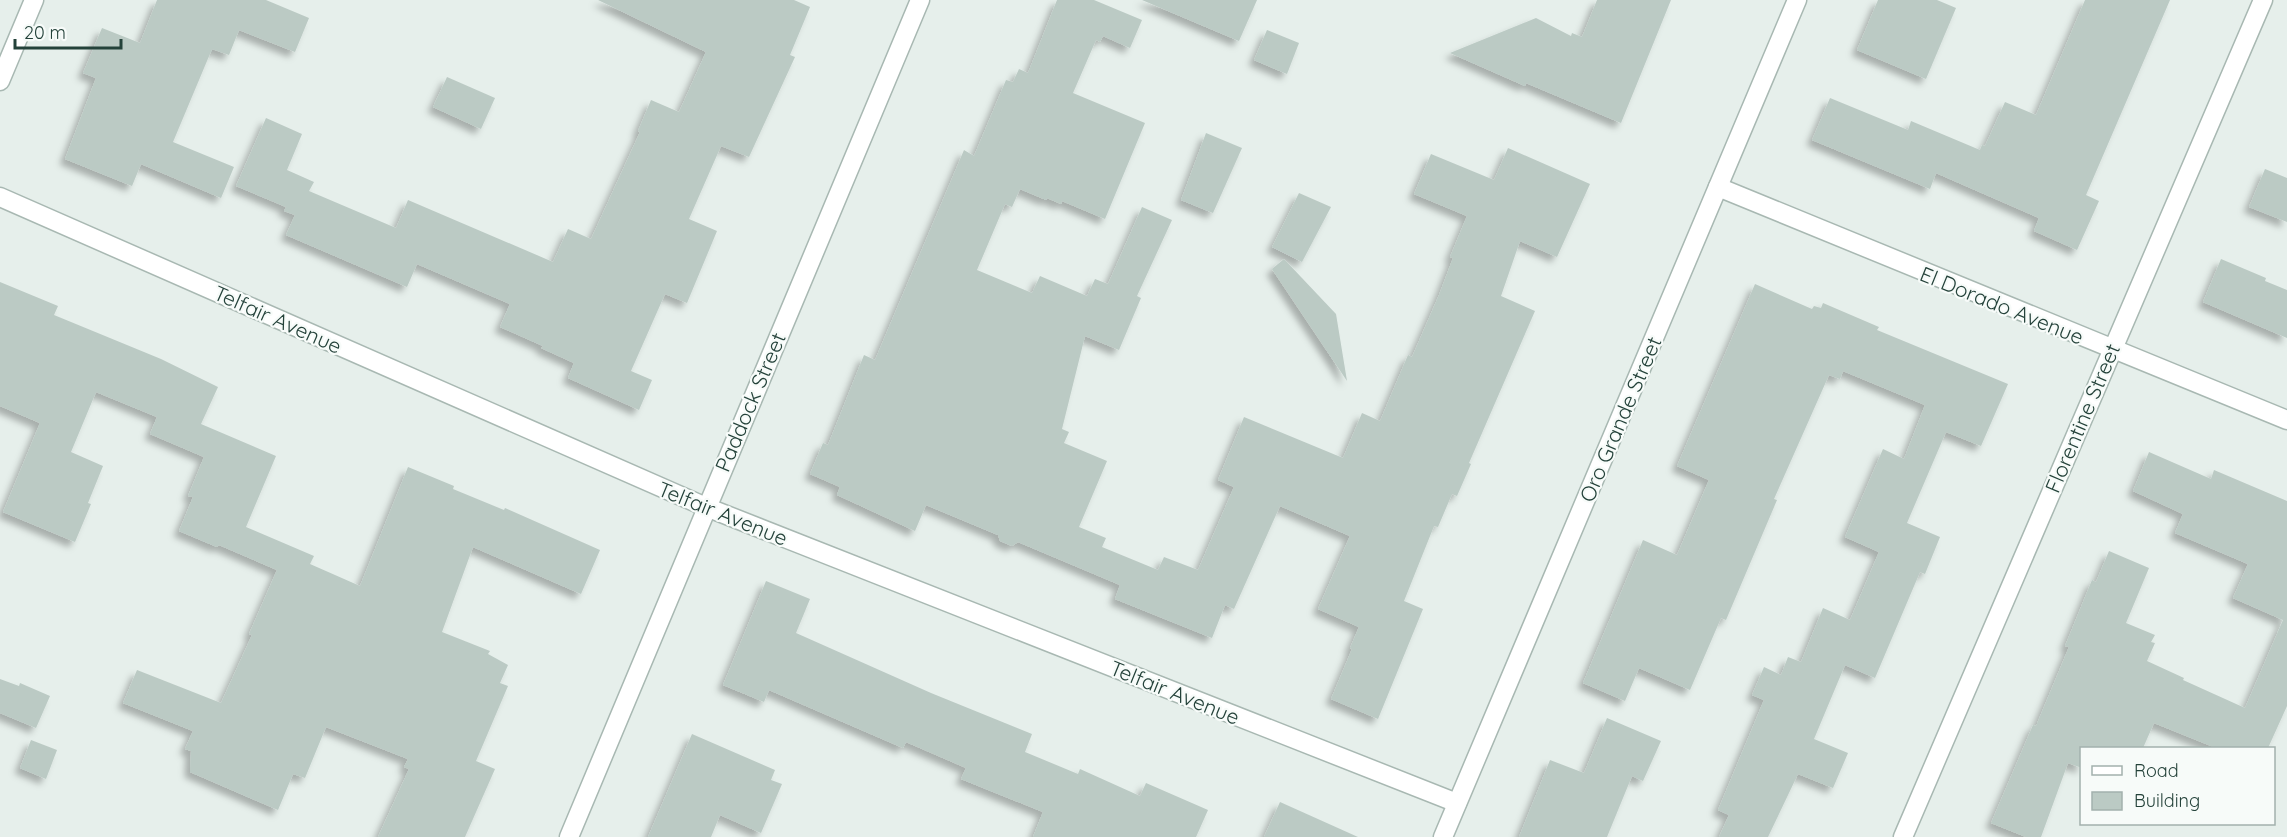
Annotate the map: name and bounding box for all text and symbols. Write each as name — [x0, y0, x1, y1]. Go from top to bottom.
scale bar — [15, 12, 122, 50]
text: 20 m — [24, 21, 66, 44]
street label: El Dorado Avenue — [1916, 260, 2088, 350]
street label: Telfair Avenue — [210, 279, 346, 359]
street label: Paddock Street — [709, 329, 791, 475]
street label: Oro Grande Street — [1573, 332, 1667, 506]
street label: Florentine Street — [2039, 339, 2125, 497]
street label: Telfair Avenue — [654, 475, 792, 551]
street label: Telfair Avenue — [1106, 654, 1244, 730]
legend — [2080, 747, 2275, 825]
text: Road — [2134, 759, 2179, 782]
text: Building — [2134, 789, 2200, 812]

